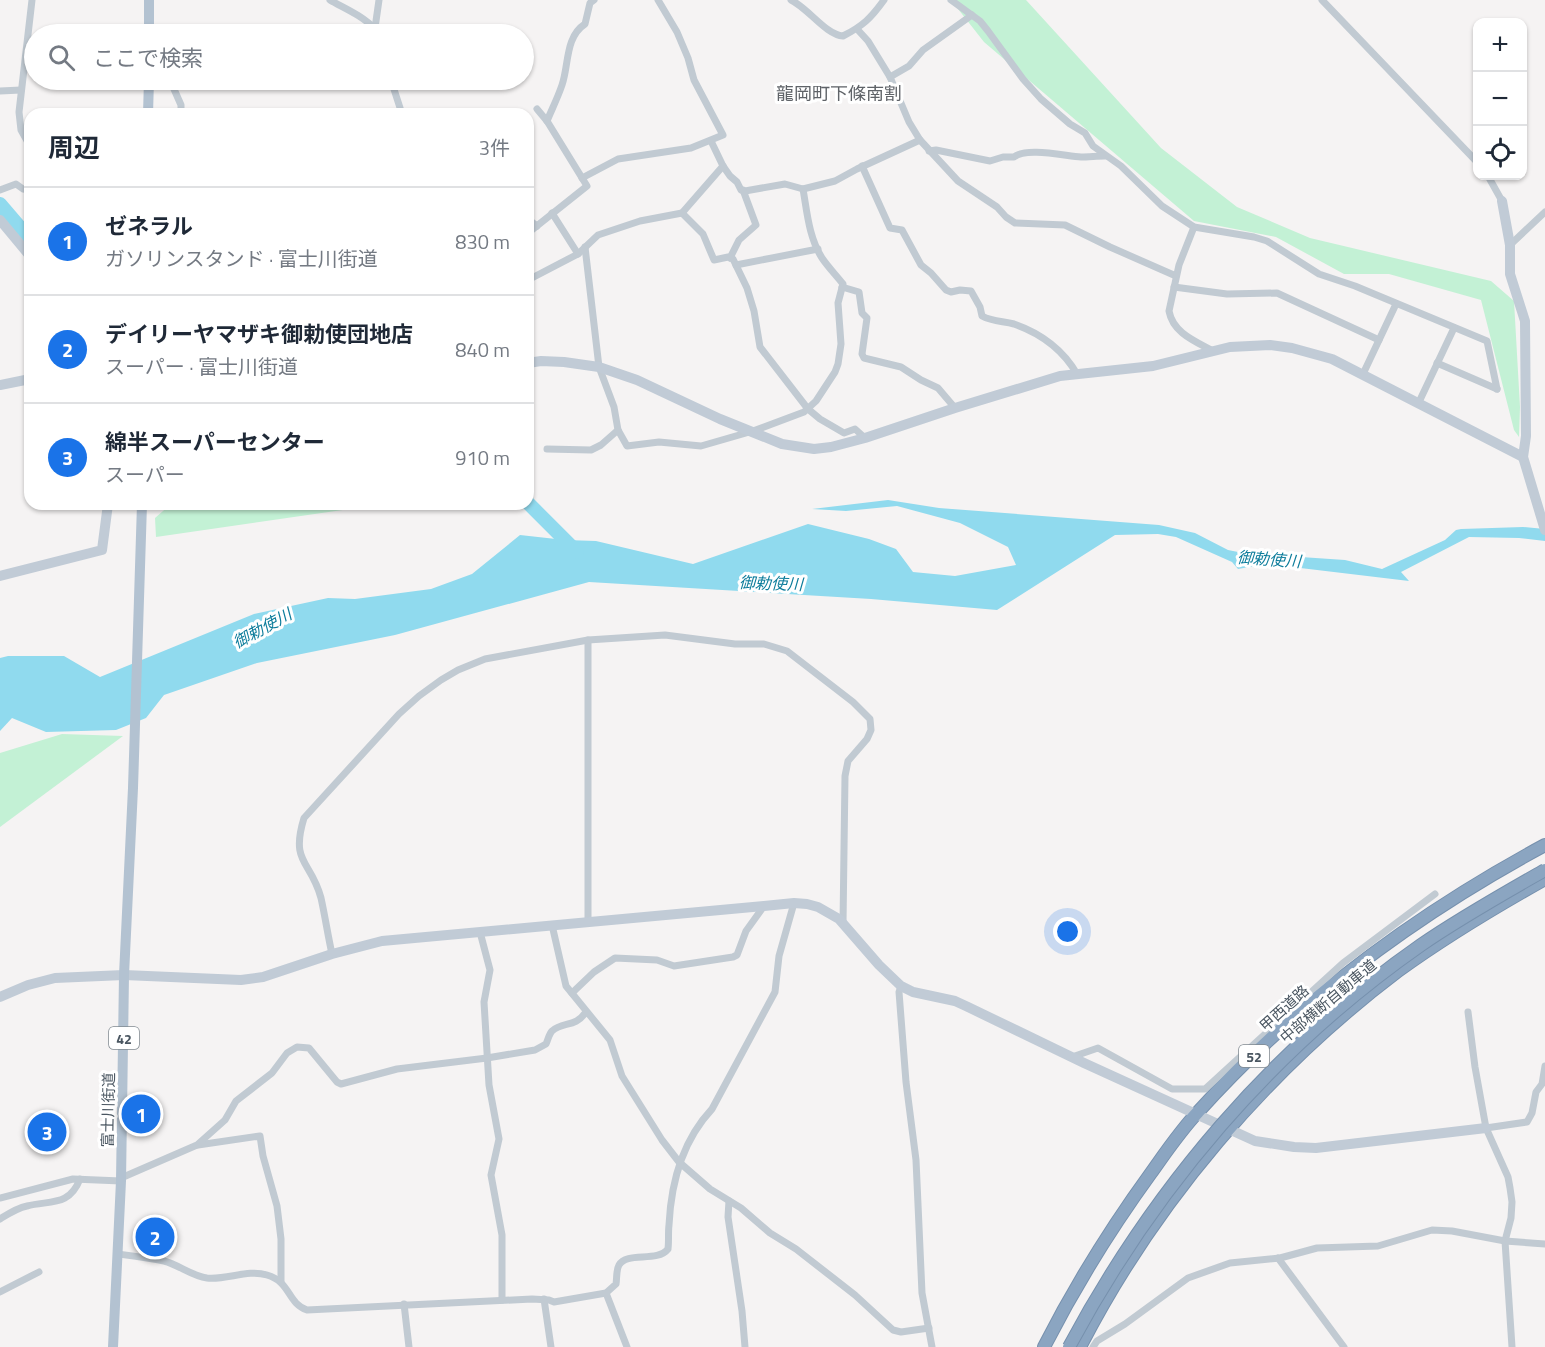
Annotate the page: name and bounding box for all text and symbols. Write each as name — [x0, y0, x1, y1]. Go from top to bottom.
map controls — [1473, 18, 1527, 180]
button: + — [1473, 18, 1527, 72]
search box — [24, 24, 534, 90]
icon: search — [45, 41, 78, 74]
text: ここで検索 — [93, 41, 203, 75]
button: − — [1473, 72, 1527, 126]
district label: 龍岡町下條南割 — [776, 80, 902, 107]
button: locate — [1473, 126, 1527, 180]
text: 周辺 — [48, 128, 100, 167]
text: 3件 — [479, 132, 510, 163]
text: ゼネラル — [105, 209, 193, 243]
text: 1 — [62, 226, 73, 257]
text: 830 m — [455, 226, 510, 257]
text: ガソリンスタンド · 富士川街道 — [105, 243, 378, 274]
text: デイリーヤマザキ御勅使団地店 — [105, 317, 413, 351]
text: 2 — [62, 334, 73, 365]
text: 840 m — [455, 334, 510, 365]
text: スーパー · 富士川街道 — [105, 351, 298, 382]
text: 綿半スーパーセンター — [105, 425, 325, 459]
text: 3 — [62, 442, 73, 473]
text: 910 m — [455, 442, 510, 473]
text: スーパー — [105, 459, 185, 490]
water label: 御勅使川 — [1236, 545, 1304, 573]
water label: 御勅使川 — [739, 570, 805, 596]
water label: 御勅使川 — [228, 601, 298, 654]
your location — [1053, 917, 1082, 946]
street label: 中部横断自動車道 — [1275, 954, 1381, 1048]
street label: 甲西道路 — [1254, 979, 1314, 1037]
road number: 42 — [109, 1027, 139, 1049]
road number: 52 — [1239, 1045, 1269, 1067]
street label: 富士川街道 — [96, 1072, 120, 1148]
pin: 1 — [122, 1092, 160, 1136]
pin: 3 — [28, 1110, 66, 1154]
pin: 2 — [136, 1214, 174, 1260]

